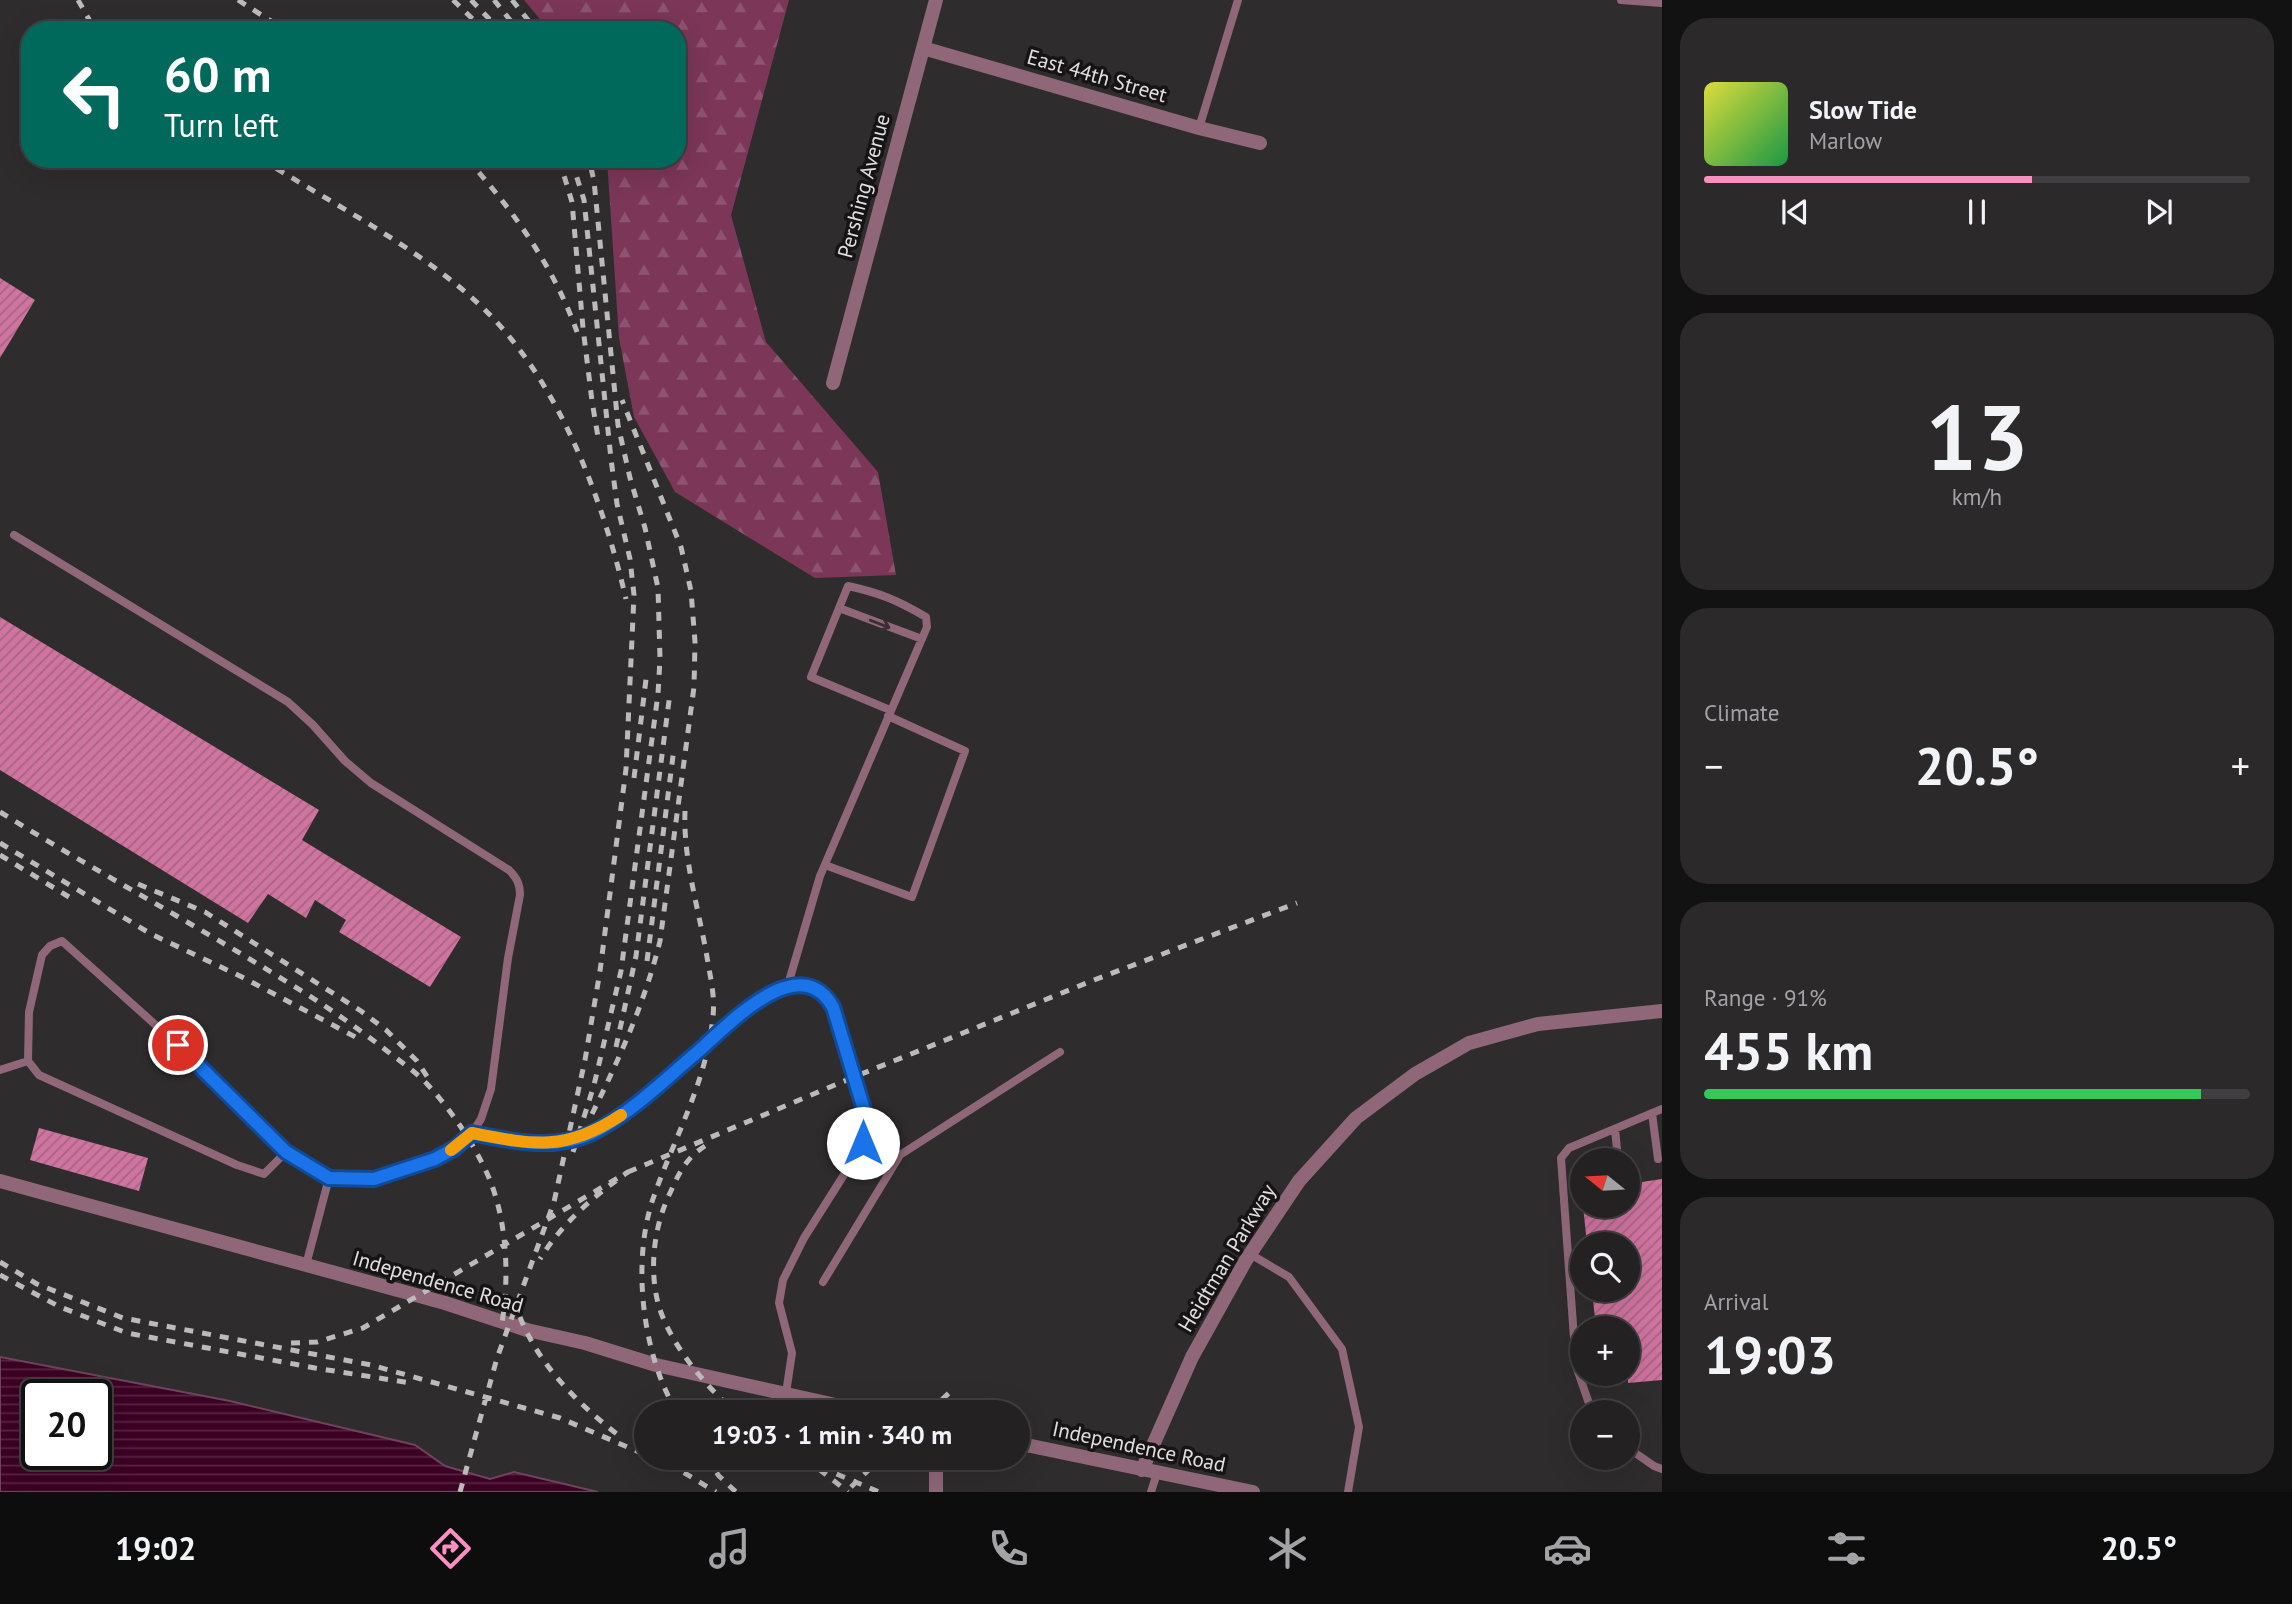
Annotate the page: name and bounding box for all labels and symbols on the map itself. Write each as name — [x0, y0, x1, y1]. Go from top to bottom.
street label: East 44th Street — [1024, 43, 1170, 108]
street label: Pershing Avenue — [831, 111, 896, 261]
one-way arrow — [869, 618, 891, 631]
pin — [148, 1015, 208, 1075]
position arrow — [826, 1106, 900, 1180]
north arrow — [1570, 1148, 1640, 1218]
street label: Heidtman Parkway — [1172, 1179, 1281, 1337]
street label: Independence Road — [350, 1244, 527, 1319]
speed limit sign: 20 — [21, 1379, 112, 1470]
street label: Independence Road — [1050, 1415, 1228, 1478]

